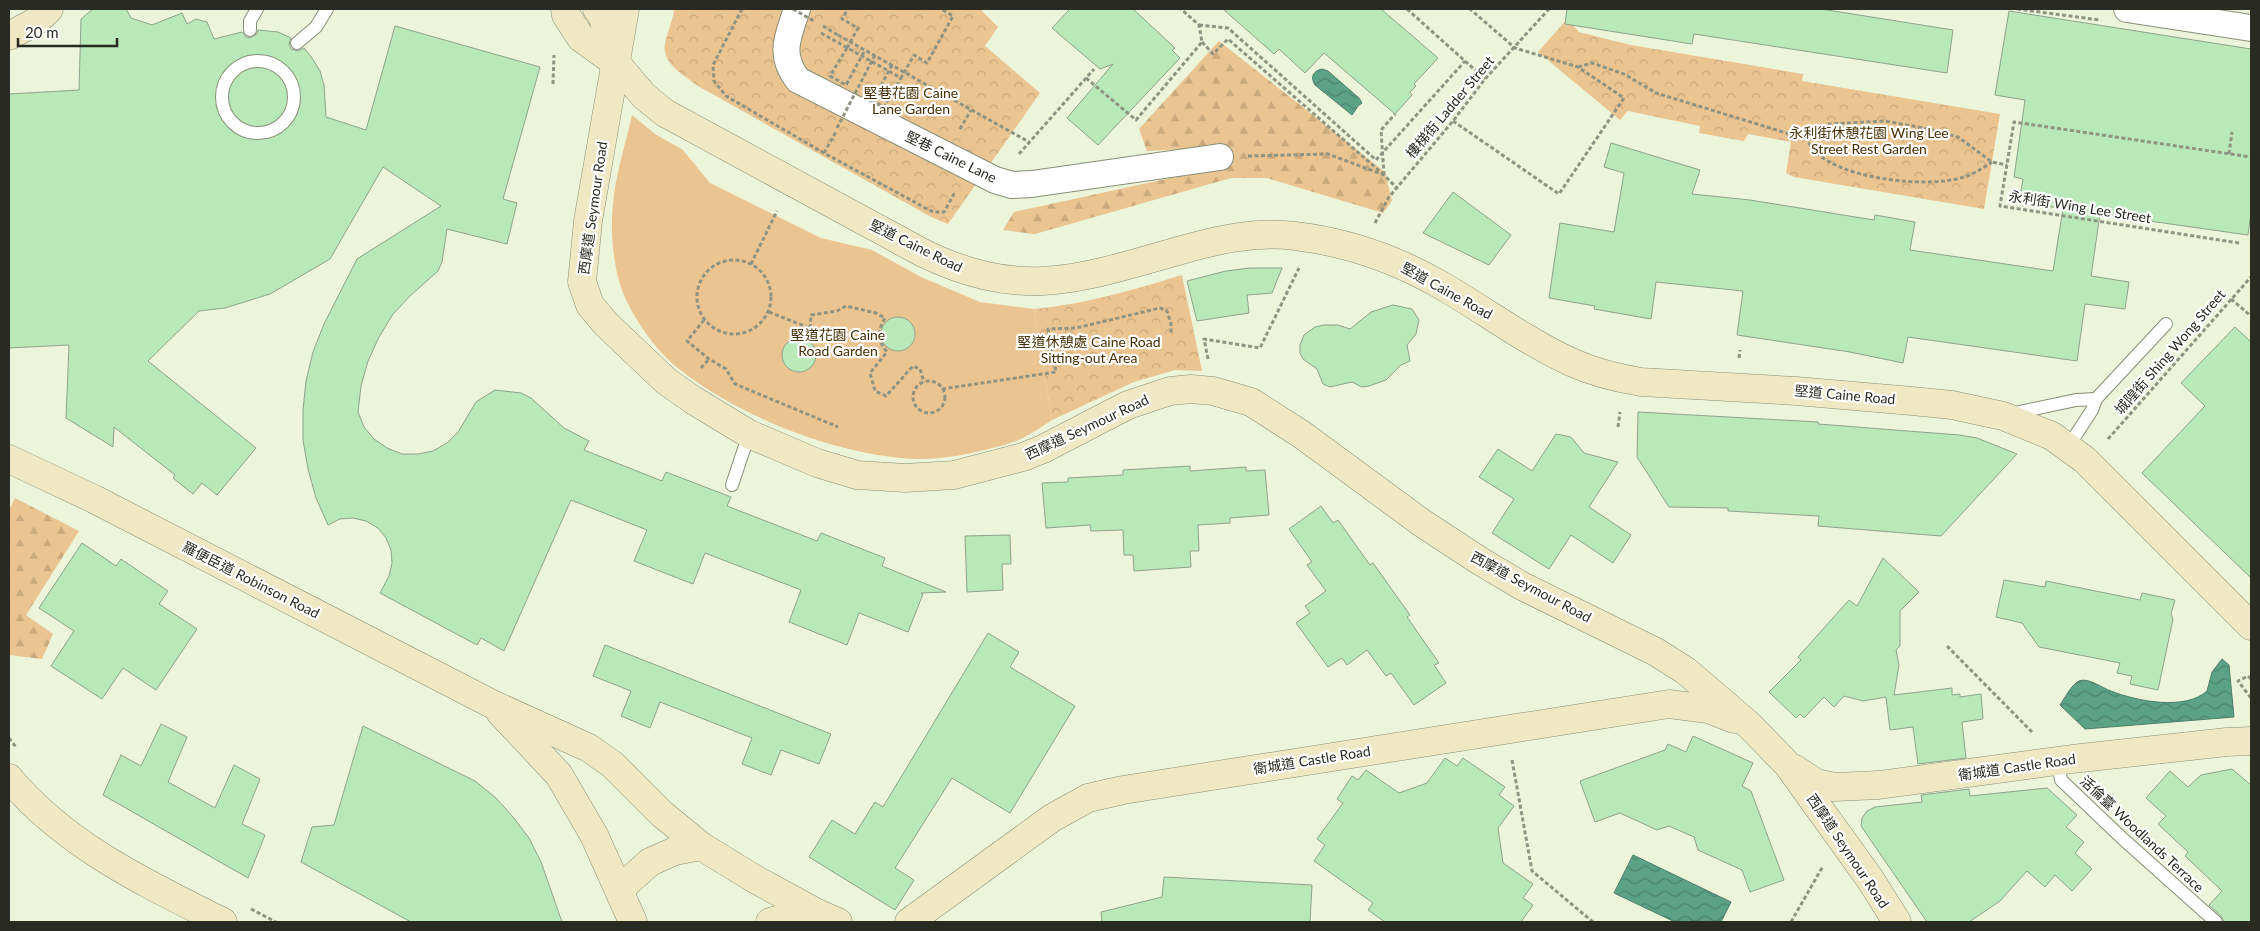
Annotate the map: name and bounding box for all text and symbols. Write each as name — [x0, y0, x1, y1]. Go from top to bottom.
scale bar — [18, 15, 116, 47]
text: 20 m — [25, 23, 59, 41]
street label: 樓梯街 Ladder Street — [1402, 52, 1497, 161]
park label: 堅巷花園 Caine Lane Garden — [864, 84, 958, 117]
park label: 永利街休憩花園 Wing Lee Street Rest Garden — [1789, 124, 1949, 157]
street label: 堅巷 Caine Lane — [903, 127, 1000, 186]
street label: 西摩道 Seymour Road — [575, 140, 610, 276]
street label: 永利街 Wing Lee Street — [2008, 187, 2153, 226]
street label: 堅道 Caine Road — [867, 216, 965, 275]
street label: 堅道 Caine Road — [1399, 259, 1496, 323]
street label: 城隍街 Shing Wong Street — [2111, 286, 2228, 418]
park label: 堅道花園 Caine Road Garden — [791, 326, 885, 359]
park label: 堅道休憩處 Caine Road Sitting-out Area — [1017, 333, 1161, 366]
street label: 堅道 Caine Road — [1794, 382, 1896, 407]
street label: 西摩道 Seymour Road — [1022, 390, 1151, 463]
street label: 羅便臣道 Robinson Road — [180, 538, 322, 621]
street label: 西摩道 Seymour Road — [1468, 548, 1594, 626]
street label: 衛城道 Castle Road — [1252, 742, 1372, 777]
street label: 衛城道 Castle Road — [1957, 750, 2077, 783]
street label: 活倫臺 Woodlands Terrace — [2077, 772, 2208, 895]
street label: 西摩道 Seymour Road — [1804, 790, 1893, 911]

